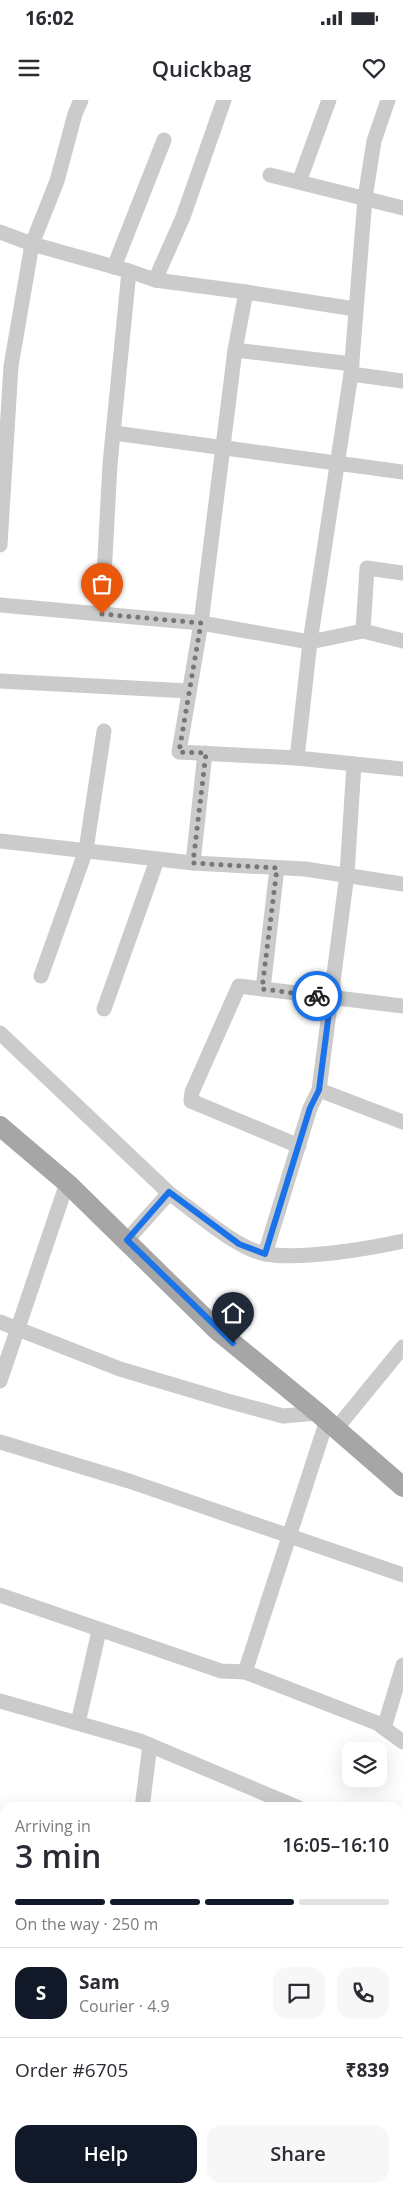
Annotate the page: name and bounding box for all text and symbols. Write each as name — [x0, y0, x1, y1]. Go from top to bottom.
text: 16:02 — [25, 5, 74, 31]
text: Quickbag — [152, 53, 251, 83]
icon: menu — [15, 54, 43, 82]
icon: heart — [360, 54, 388, 82]
pin — [81, 563, 123, 614]
icon: bag — [88, 570, 116, 598]
courier — [292, 971, 342, 1021]
icon: bike — [303, 982, 331, 1010]
pin — [212, 1292, 254, 1343]
icon: home — [219, 1299, 247, 1327]
map controls — [342, 1742, 387, 1787]
button: layers — [342, 1742, 387, 1787]
text: Arriving in — [15, 1815, 91, 1837]
text: 16:05–16:10 — [282, 1832, 389, 1858]
text: 3 min — [15, 1834, 101, 1877]
text: On the way · 250 m — [15, 1913, 158, 1935]
button: chat — [273, 1967, 325, 2019]
button: phone — [337, 1967, 389, 2019]
text: Sam — [79, 1969, 120, 1995]
text: S — [36, 1980, 46, 2006]
text: Courier · 4.9 — [79, 1995, 170, 2017]
text: Order #6705 — [15, 2057, 128, 2083]
text: ₹839 — [346, 2057, 389, 2083]
button: Help — [15, 2125, 197, 2183]
button: Share — [207, 2125, 389, 2183]

